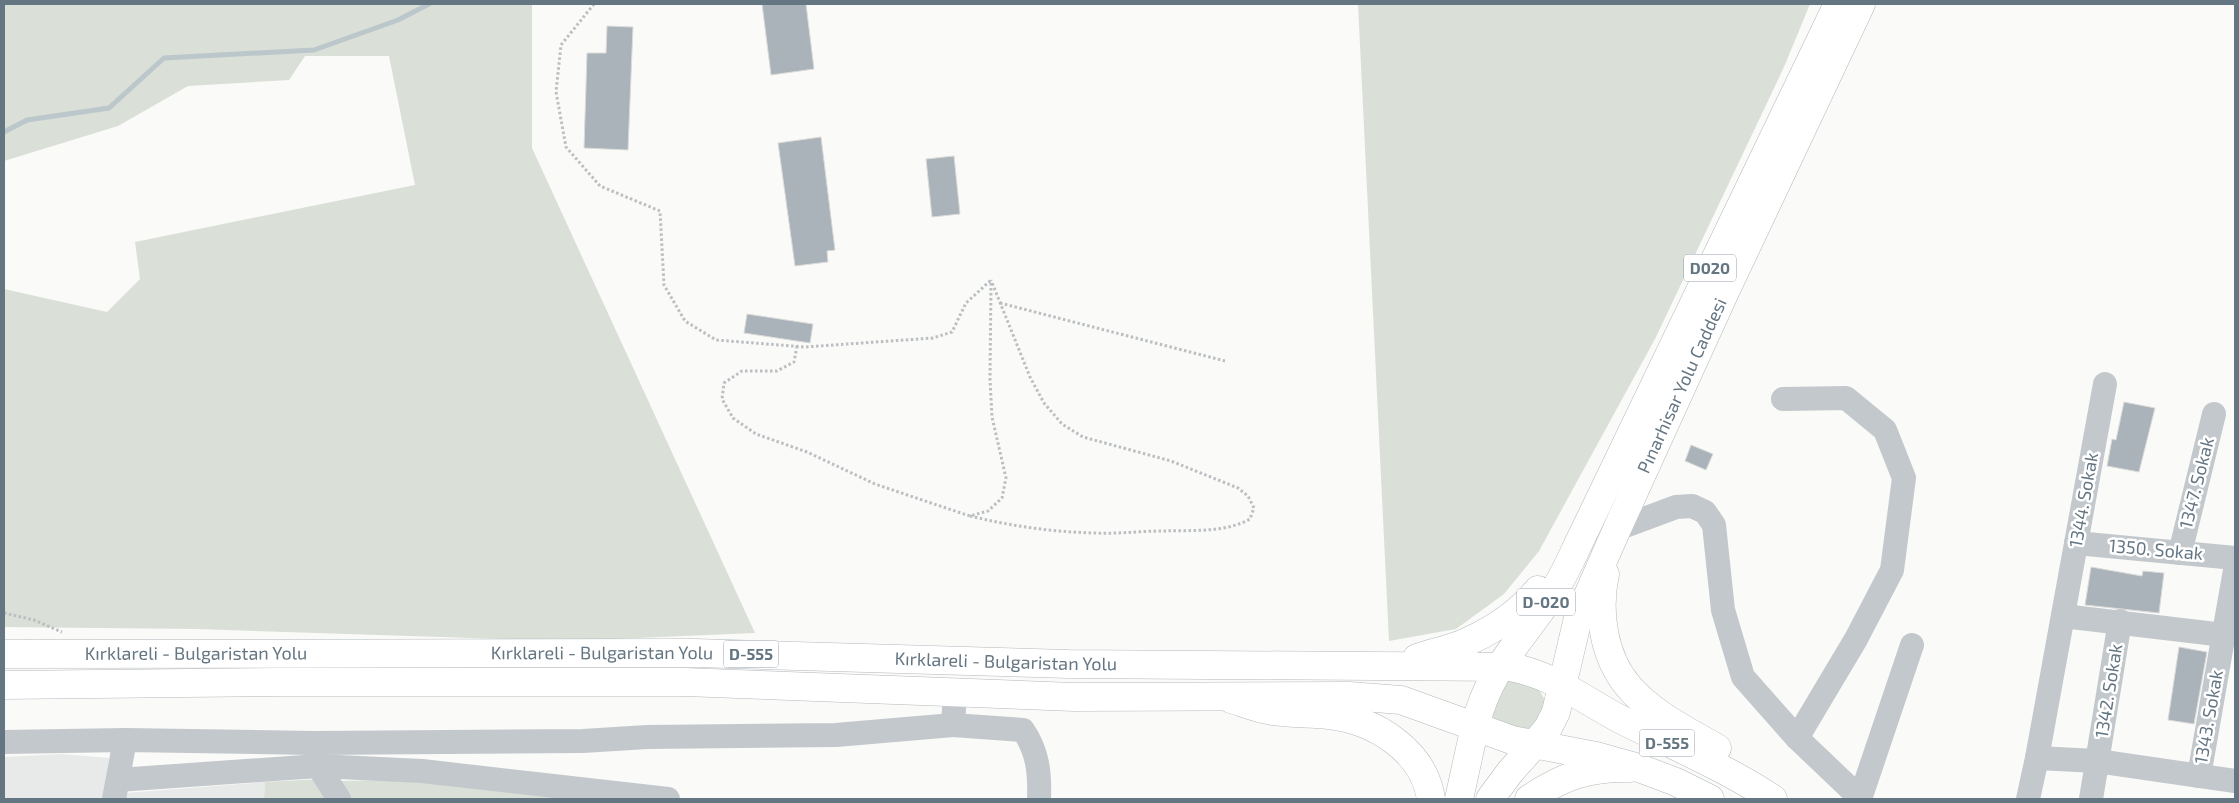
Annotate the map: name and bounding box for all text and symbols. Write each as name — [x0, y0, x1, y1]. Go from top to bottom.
road number: D020 — [1684, 254, 1736, 282]
street label: Pınarhisar Yolu Caddesi — [1632, 294, 1731, 476]
street label: 1347. Sokak — [2174, 435, 2218, 531]
street label: 1344. Sokak — [2064, 451, 2102, 549]
street label: 1350. Sokak — [2108, 534, 2204, 564]
road number: D-020 — [1517, 588, 1575, 616]
street label: Kırklareli - Bulgaristan Yolu — [491, 641, 714, 664]
road number: D-555 — [724, 641, 778, 668]
street label: Kırklareli - Bulgaristan Yolu — [85, 642, 307, 664]
street label: 1342. Sokak — [2090, 642, 2126, 739]
street label: Kırklareli - Bulgaristan Yolu — [894, 647, 1117, 674]
street label: 1343. Sokak — [2189, 668, 2227, 765]
road number: D-555 — [1640, 730, 1694, 756]

